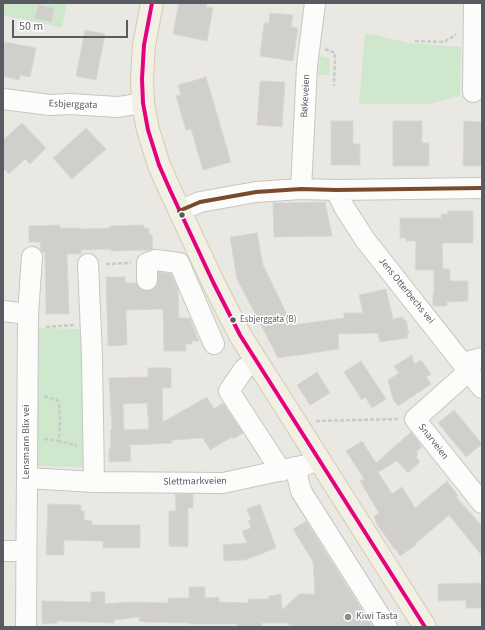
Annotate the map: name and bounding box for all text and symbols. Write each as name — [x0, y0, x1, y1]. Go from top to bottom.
scale bar — [14, 12, 130, 38]
text: 50 m — [19, 18, 43, 35]
street label: Bøkeveien — [299, 74, 313, 118]
street label: Esbjerggata — [48, 98, 98, 112]
unlabelled marker — [177, 210, 187, 220]
street label: Jens Otterbechs vei — [376, 256, 436, 326]
marker: Esbjerggata (B) — [228, 315, 238, 325]
place label: Esbjerggata (B) — [240, 315, 296, 325]
street label: Lensmann Blix vei — [21, 404, 33, 480]
street label: Snarveien — [415, 422, 451, 462]
street label: Slettmarkveien — [163, 475, 227, 489]
place label: Kiwi Tasta — [356, 611, 398, 623]
marker: Kiwi Tasta — [343, 612, 353, 622]

